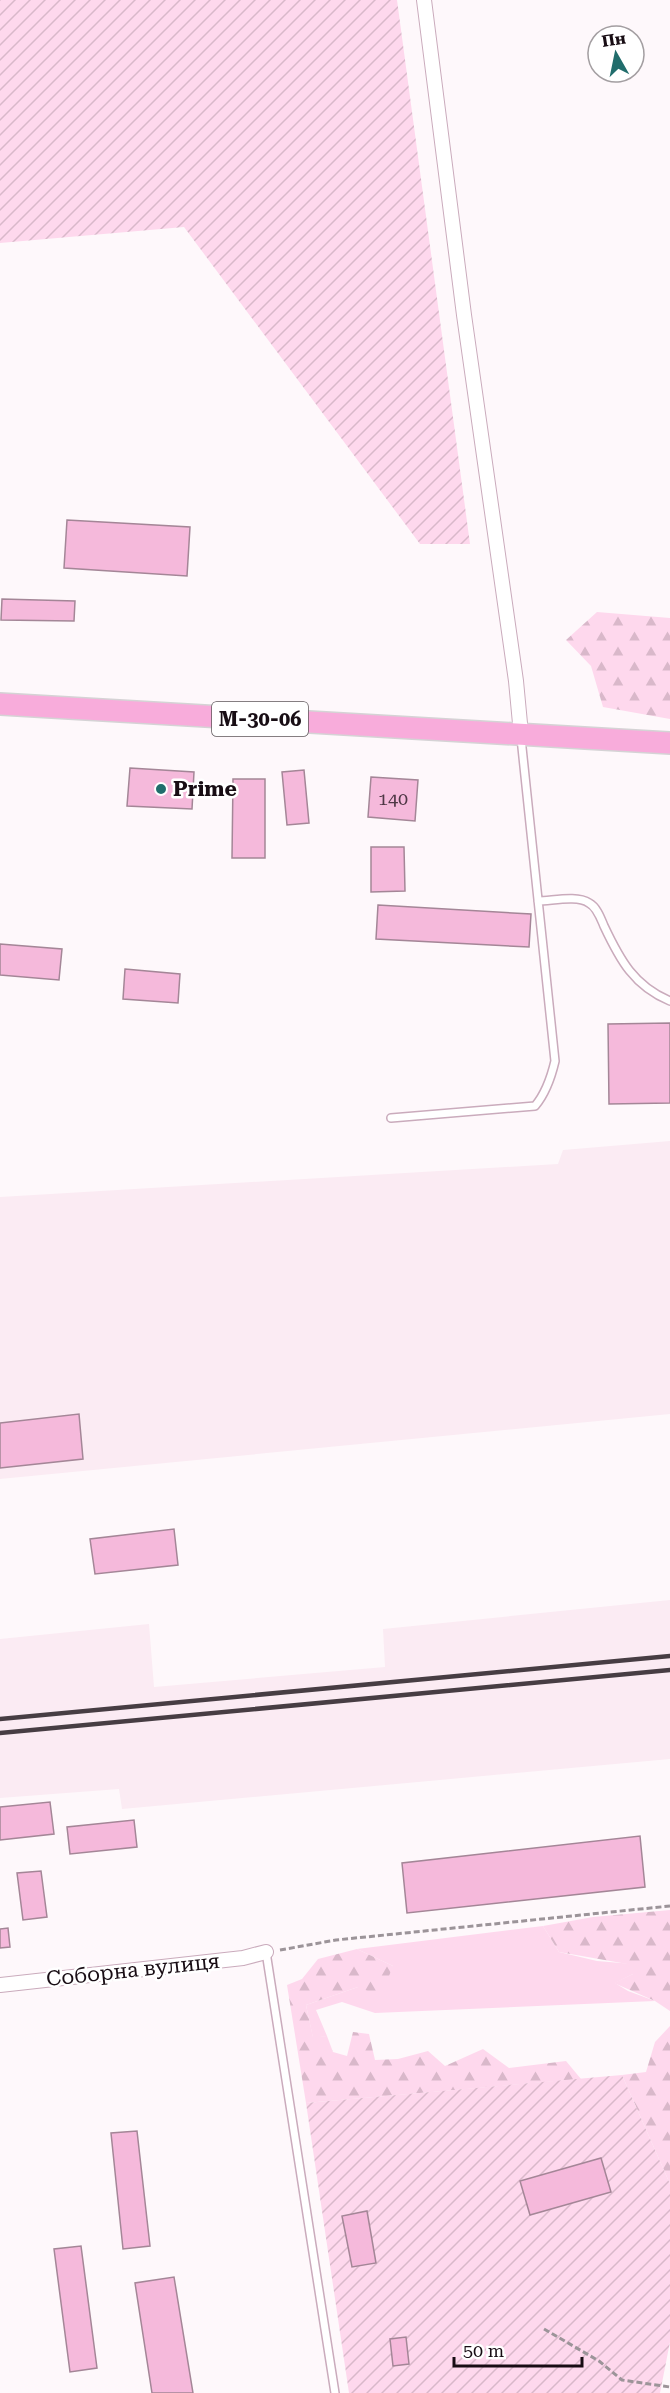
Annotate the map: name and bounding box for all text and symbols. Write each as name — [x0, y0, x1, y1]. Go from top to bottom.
north arrow — [586, 24, 646, 84]
text: Пн — [600, 28, 627, 51]
road number: М-30-06 — [212, 702, 308, 736]
place label: Prime — [173, 777, 237, 801]
marker: Prime — [154, 782, 168, 796]
house number: 140 — [378, 788, 408, 809]
street label: Соборна вулиця — [45, 1949, 221, 1991]
scale bar — [454, 2330, 582, 2368]
text: 50 m — [463, 2340, 504, 2361]

